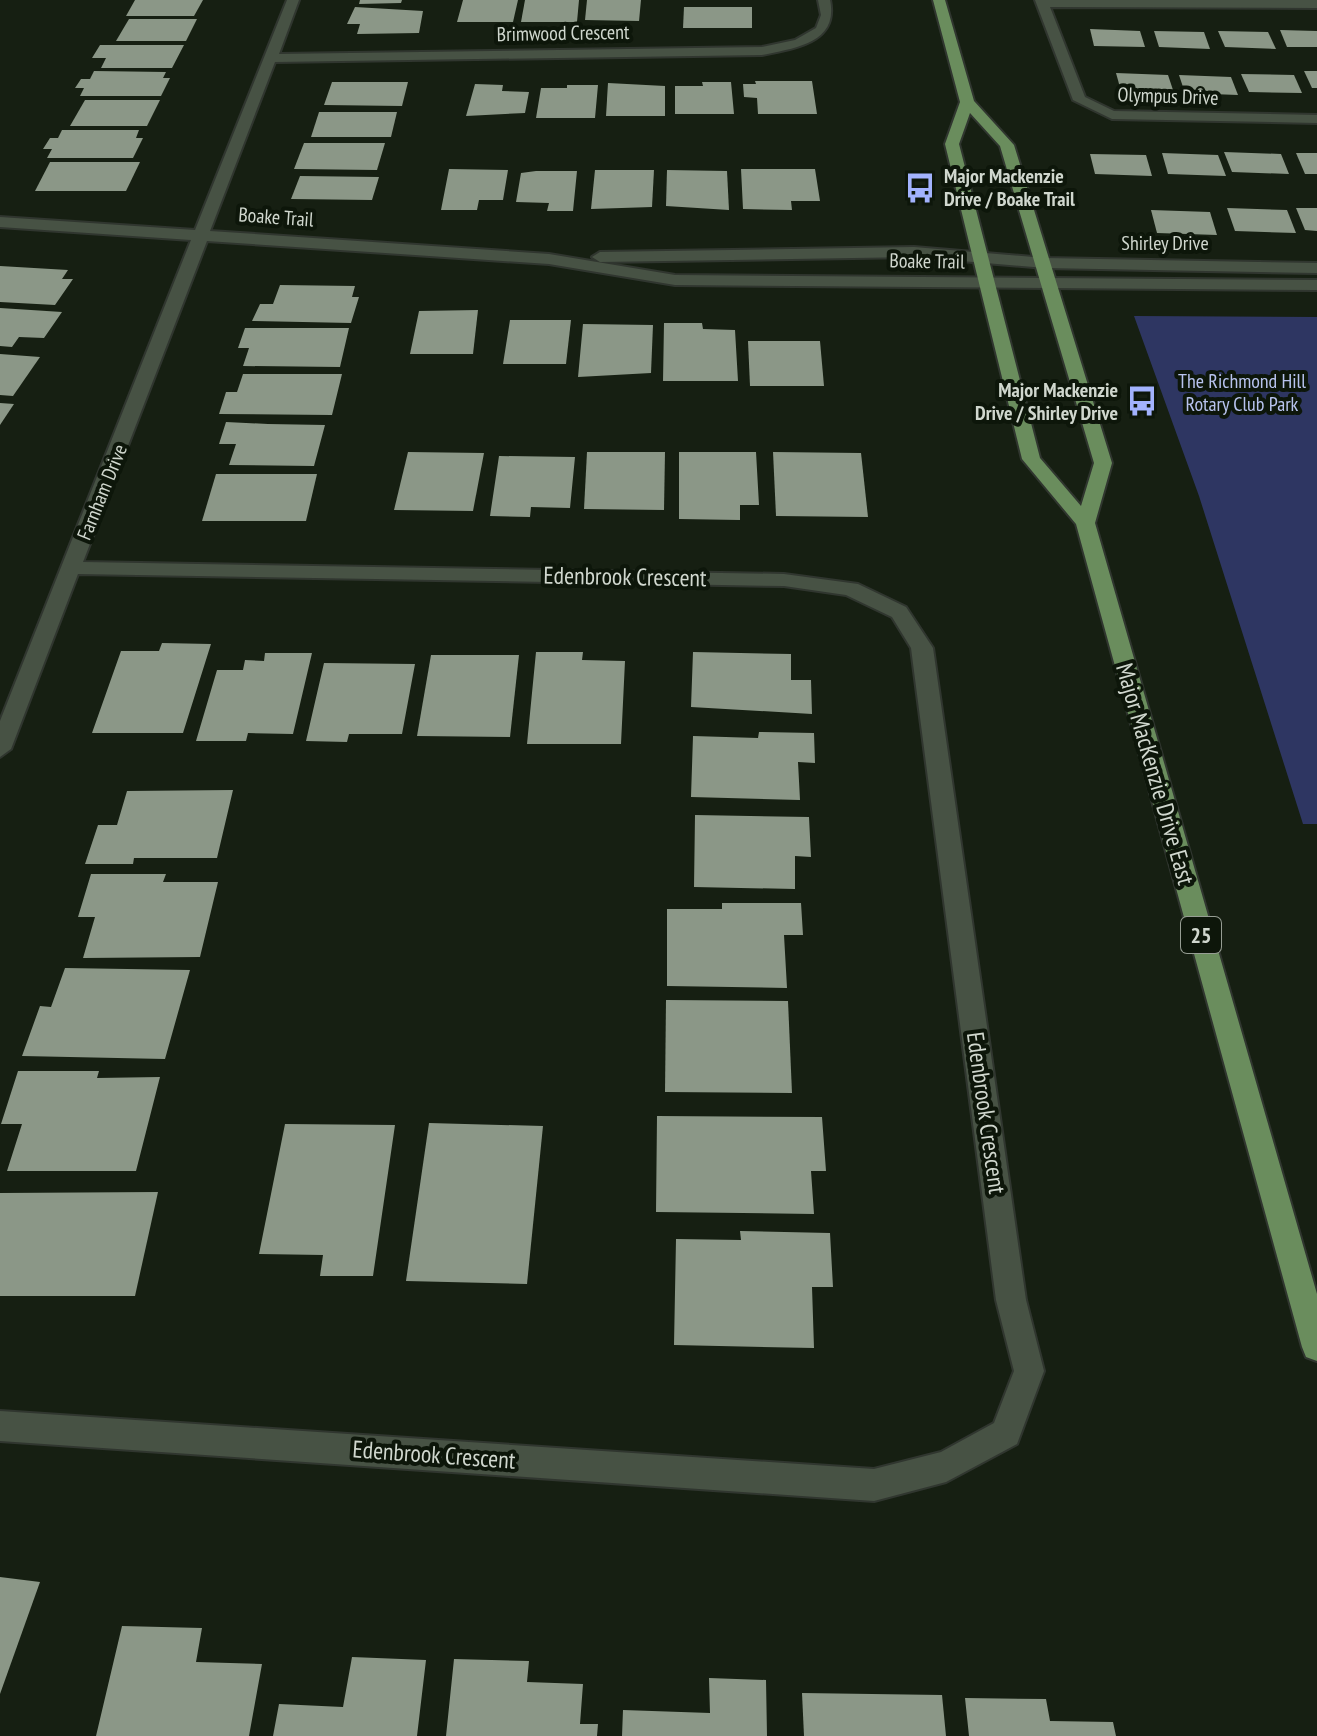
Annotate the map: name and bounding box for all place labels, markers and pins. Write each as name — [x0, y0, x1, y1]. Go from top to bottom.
place label: Major Mackenzie Drive / Boake Trail — [944, 163, 1075, 212]
bus stop icon: Major Mackenzie Drive / Boake Trail — [903, 171, 937, 205]
place label: Major Mackenzie Drive / Shirley Drive — [975, 377, 1118, 426]
bus stop icon: Major Mackenzie Drive / Shirley Drive — [1125, 384, 1159, 418]

